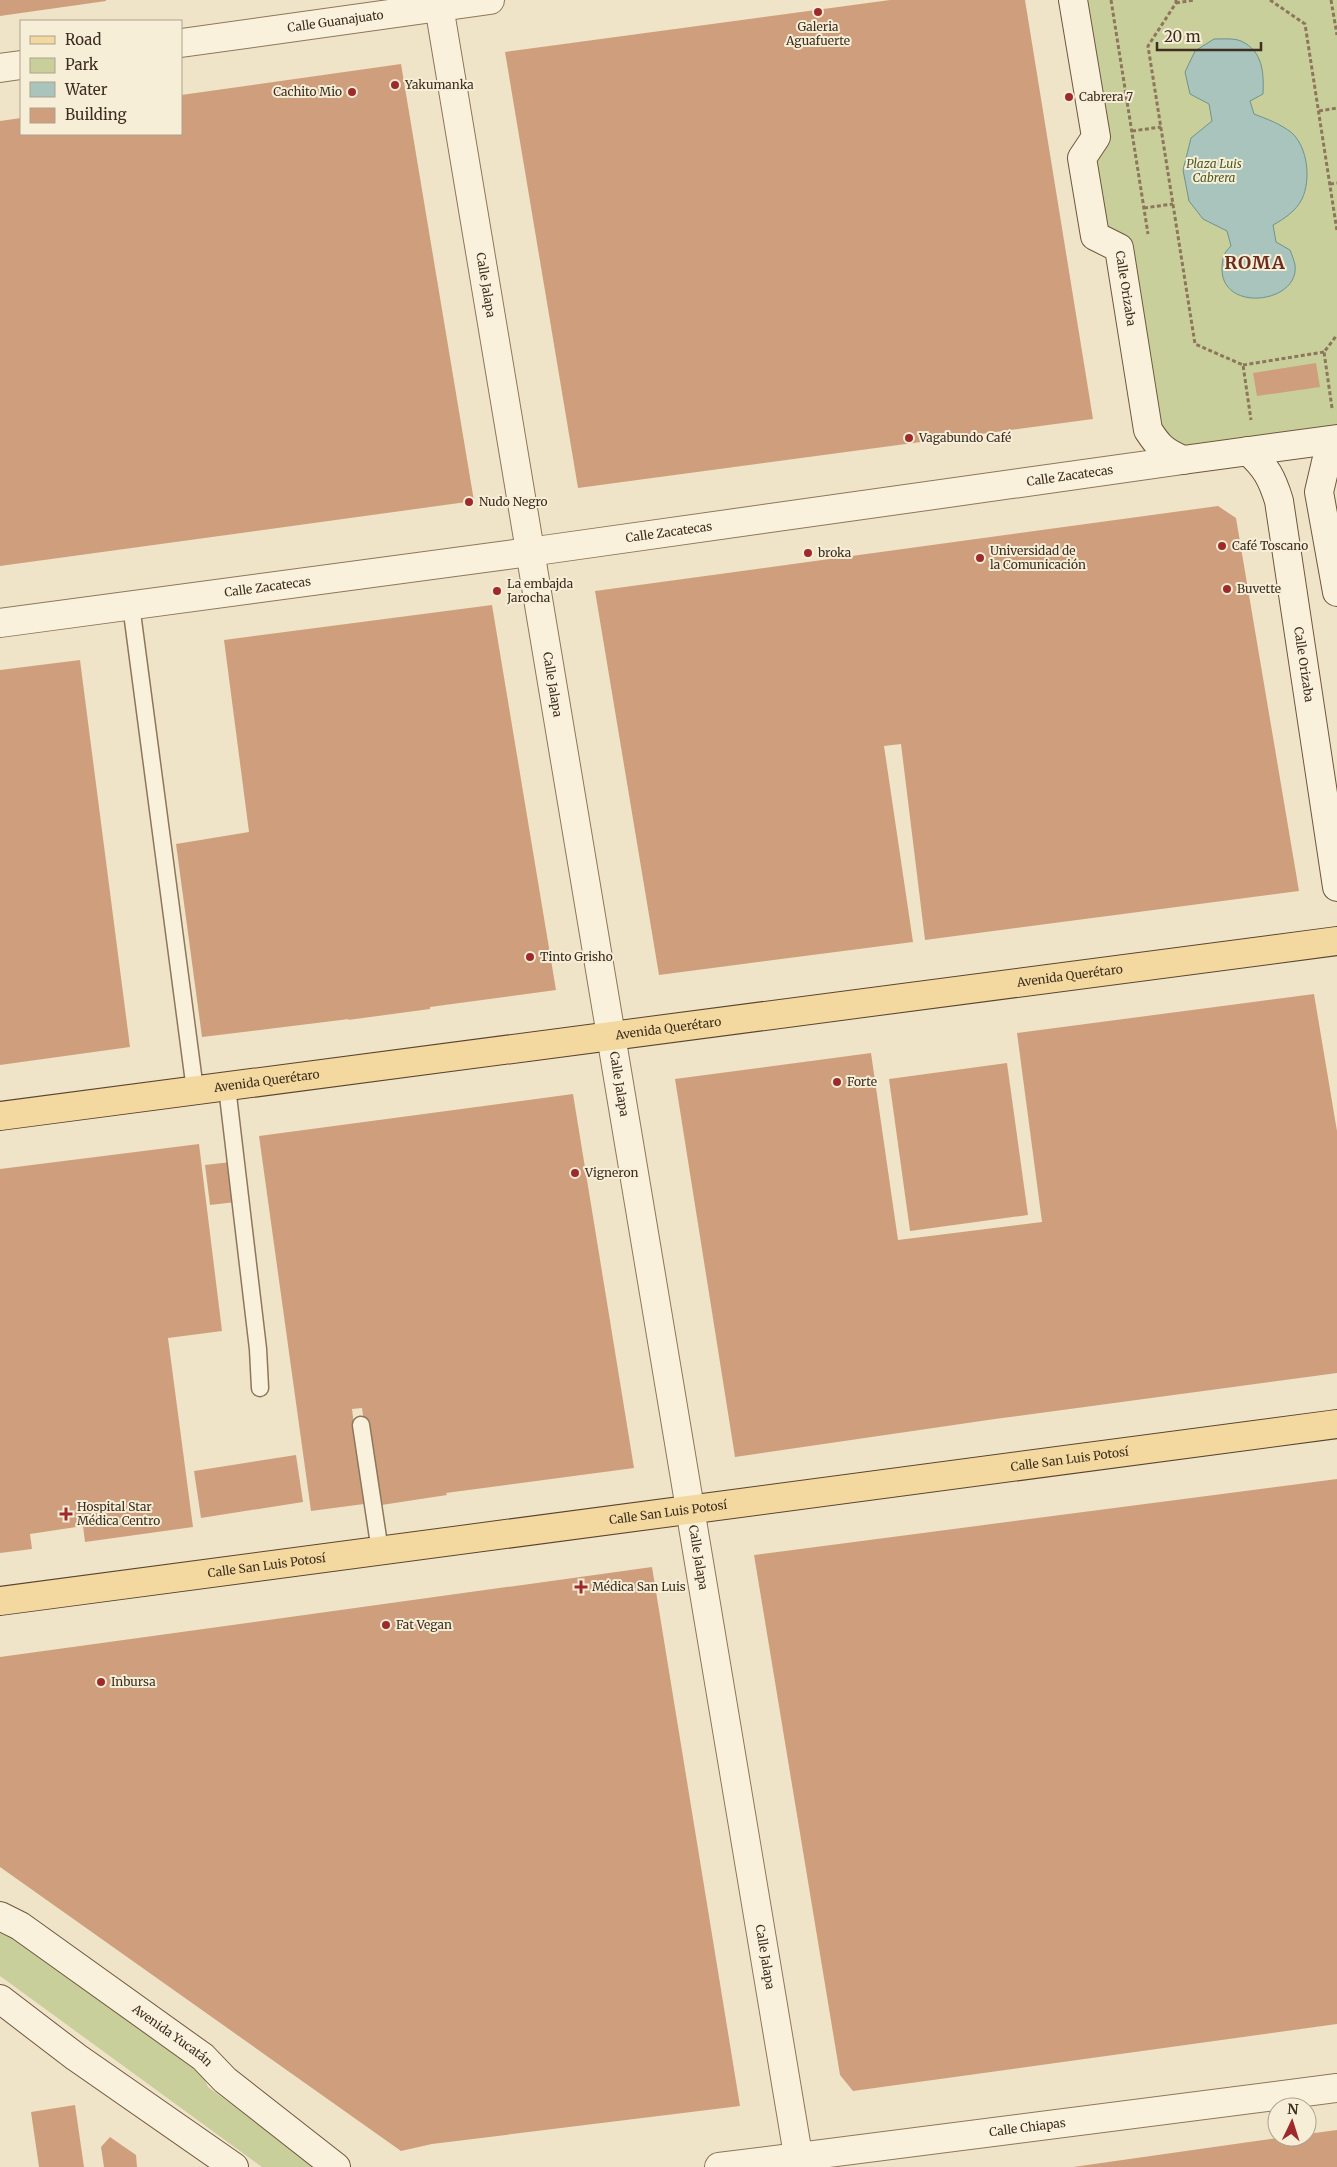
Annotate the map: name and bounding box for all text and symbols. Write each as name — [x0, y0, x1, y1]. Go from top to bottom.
marker: Galeria Aguafuerte — [812, 6, 824, 18]
street label: Calle Guanajuato — [286, 7, 384, 35]
place label: Galeria Aguafuerte — [785, 19, 850, 48]
legend — [20, 20, 182, 135]
scale bar — [1157, 20, 1261, 52]
text: 20 m — [1164, 27, 1201, 46]
text: Road — [65, 30, 101, 49]
text: Park — [65, 55, 99, 74]
place label: Yakumanka — [404, 77, 474, 92]
marker: Yakumanka — [389, 79, 401, 91]
text: Water — [64, 80, 108, 99]
place label: Cachito Mio — [273, 84, 342, 99]
marker: Cachito Mio — [346, 86, 358, 98]
place label: Cabrera 7 — [1079, 89, 1133, 104]
marker: Cabrera 7 — [1063, 91, 1075, 103]
text: Building — [65, 105, 127, 124]
park label: Plaza Luis Cabrera — [1186, 156, 1242, 185]
street label: Calle Orizaba — [1113, 250, 1139, 328]
street label: Calle Jalapa — [473, 251, 499, 319]
district label: ROMA — [1224, 251, 1286, 274]
place label: Vagabundo Café — [918, 430, 1011, 445]
marker: Vagabundo Café — [903, 432, 915, 444]
street label: Calle Zacatecas — [1026, 462, 1114, 489]
place label: Nudo Negro — [479, 494, 548, 509]
marker: Nudo Negro — [463, 496, 475, 508]
street label: Calle Zacatecas — [625, 518, 713, 545]
place label: Café Toscano — [1232, 538, 1308, 553]
marker: Café Toscano — [1216, 540, 1228, 552]
place label: Universidad de la Comunicación — [990, 543, 1086, 572]
place label: broka — [817, 545, 852, 560]
marker: broka — [802, 547, 814, 559]
marker: Universidad de la Comunicación — [974, 552, 986, 564]
street label: Calle Zacatecas — [223, 573, 312, 600]
place label: La embajda Jarocha — [506, 576, 574, 605]
place label: Buvette — [1237, 581, 1281, 596]
marker: Buvette — [1221, 583, 1233, 595]
marker: La embajda Jarocha — [491, 585, 503, 597]
street label: Calle Orizaba — [1291, 626, 1317, 704]
street label: Calle Jalapa — [540, 651, 566, 719]
place label: Tinto Grisho — [540, 949, 613, 964]
marker: Tinto Grisho — [524, 951, 536, 963]
street label: Avenida Querétaro — [1015, 961, 1124, 990]
street label: Avenida Querétaro — [613, 1014, 722, 1043]
street label: Calle Jalapa — [607, 1050, 632, 1118]
street label: Avenida Querétaro — [212, 1066, 320, 1095]
place label: Forte — [847, 1074, 877, 1089]
marker: Forte — [831, 1076, 843, 1088]
place label: Vigneron — [584, 1165, 638, 1180]
marker: Vigneron — [569, 1167, 581, 1179]
street label: Calle San Luis Potosí — [1010, 1444, 1131, 1474]
street label: Calle San Luis Potosí — [608, 1497, 729, 1527]
place label: Hospital Star Médica Centro — [77, 1499, 160, 1528]
marker: Hospital Star Médica Centro — [59, 1507, 73, 1521]
street label: Calle Jalapa — [686, 1524, 712, 1592]
street label: Calle San Luis Potosí — [207, 1550, 328, 1580]
place label: Médica San Luis — [592, 1579, 686, 1594]
marker: Médica San Luis — [574, 1580, 588, 1594]
place label: Fat Vegan — [396, 1617, 452, 1632]
marker: Fat Vegan — [380, 1619, 392, 1631]
place label: Inbursa — [111, 1674, 156, 1689]
marker: Inbursa — [95, 1676, 107, 1688]
street label: Calle Jalapa — [753, 1923, 778, 1991]
street label: Avenida Yucatán — [129, 2000, 216, 2069]
north arrow — [1267, 2097, 1317, 2147]
text: N — [1287, 2100, 1299, 2118]
street label: Calle Chiapas — [988, 2115, 1067, 2139]

